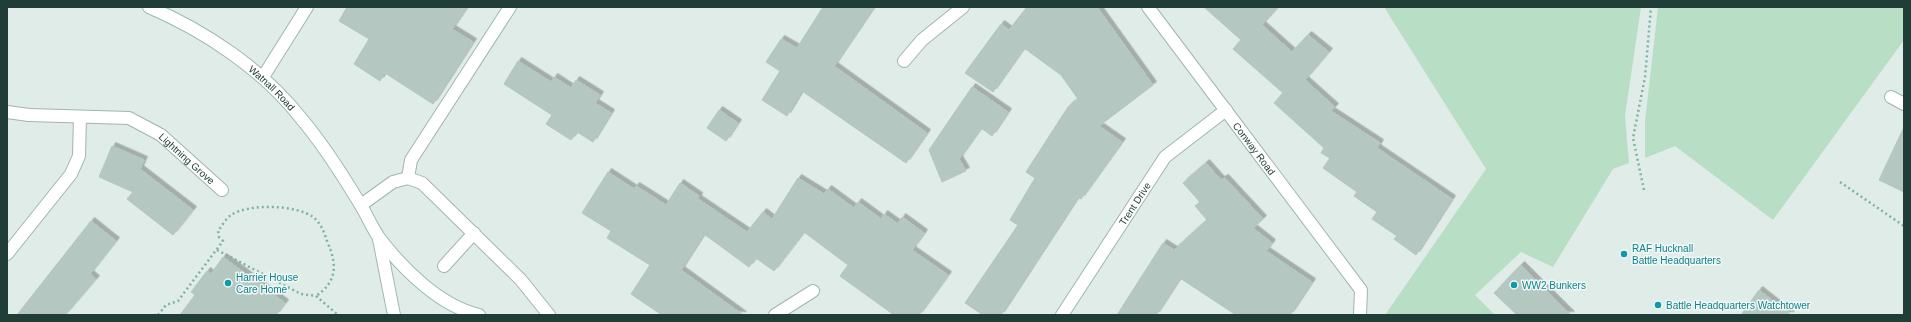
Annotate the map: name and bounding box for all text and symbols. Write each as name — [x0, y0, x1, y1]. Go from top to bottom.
street label: Watnall Road — [247, 63, 297, 112]
street label: Conway Road — [1231, 120, 1278, 177]
street label: Lightning Grove — [157, 131, 217, 186]
street label: Trent Drive — [1117, 180, 1153, 227]
place label: RAF Hucknall Battle Headquarters — [1632, 243, 1721, 266]
marker: RAF Hucknall Battle Headquarters — [1619, 249, 1629, 259]
place label: Harrier House Care Home — [236, 272, 299, 295]
marker: Harrier House Care Home — [223, 278, 233, 288]
marker: WW2 Bunkers — [1509, 280, 1519, 290]
place label: WW2 Bunkers — [1522, 280, 1586, 291]
marker: Battle Headquarters Watchtower — [1653, 300, 1663, 310]
place label: Battle Headquarters Watchtower — [1666, 300, 1811, 311]

